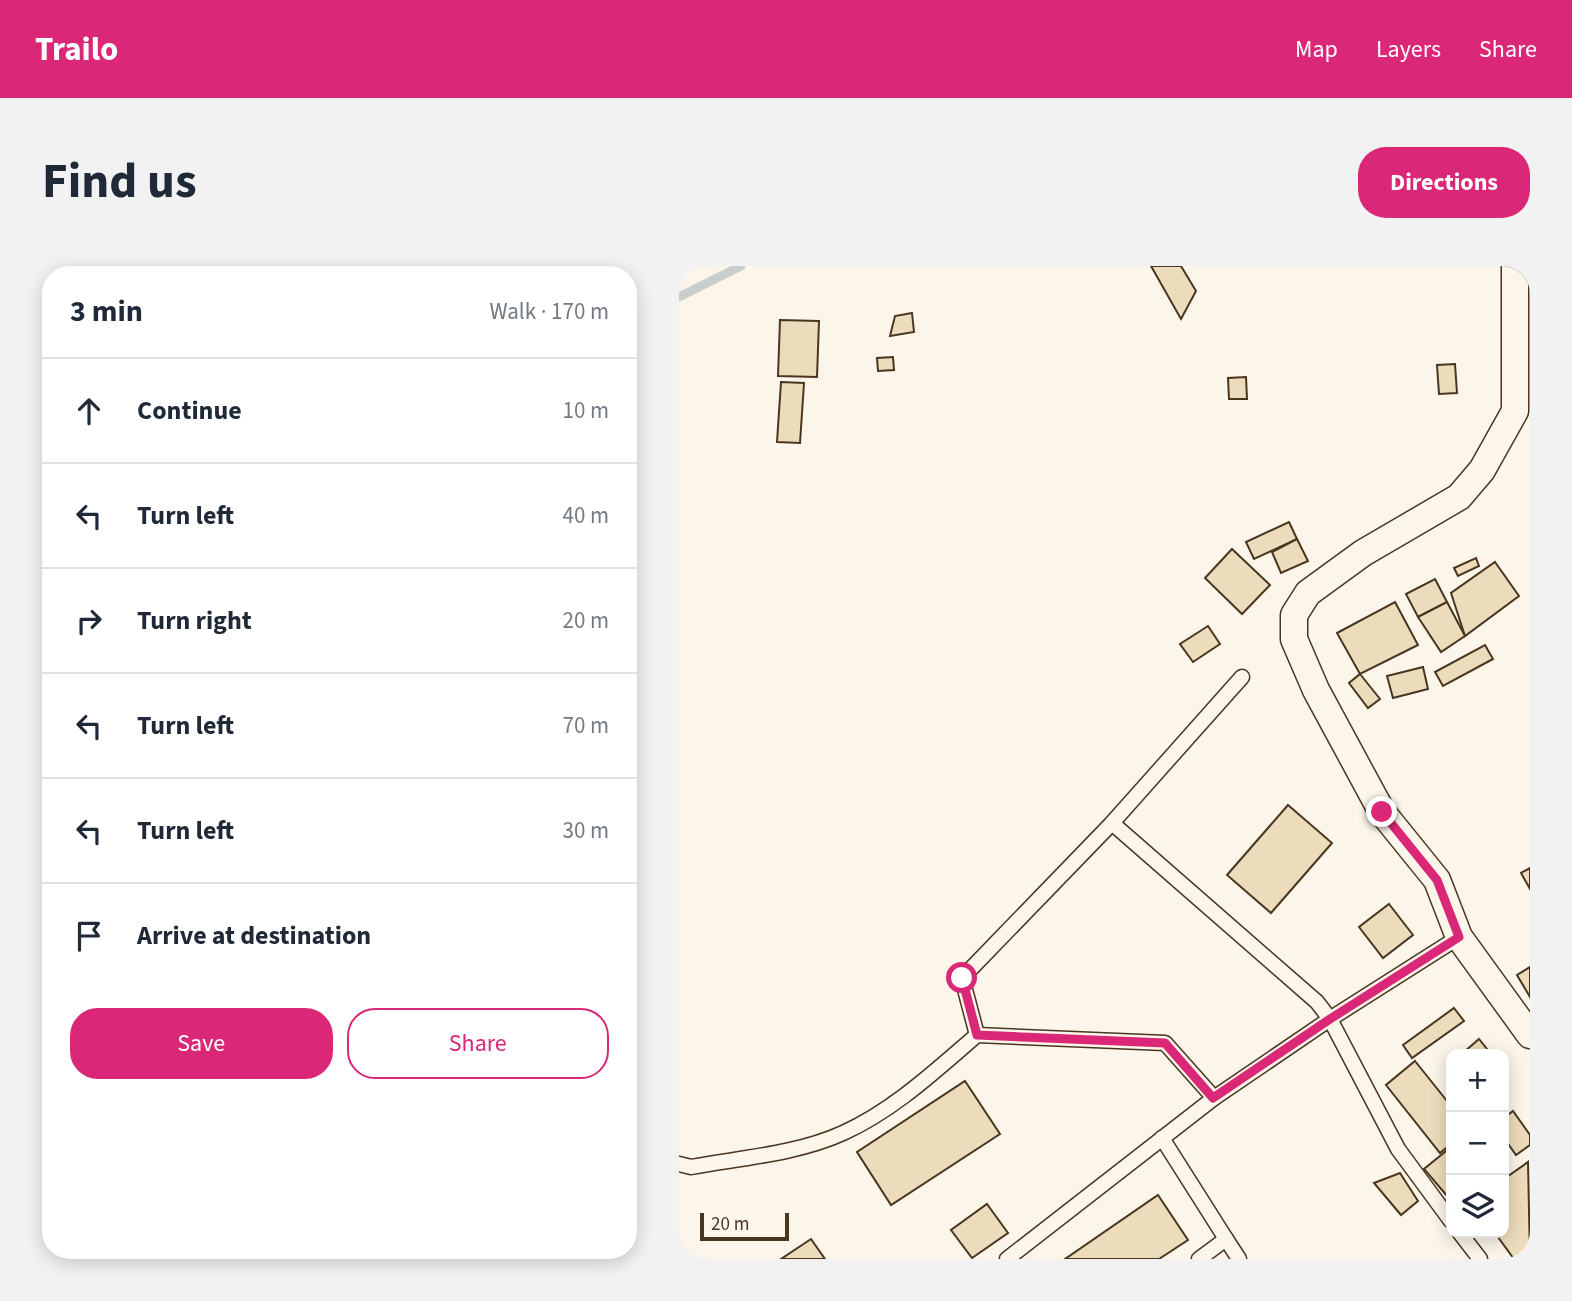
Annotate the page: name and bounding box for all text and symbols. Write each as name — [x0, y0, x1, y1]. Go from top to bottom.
text: Trailo — [35, 26, 118, 73]
text: Map — [1295, 32, 1338, 67]
text: Layers — [1376, 32, 1441, 67]
text: Share — [1479, 32, 1537, 67]
text: Find us — [42, 147, 197, 217]
button: Directions — [1358, 147, 1530, 218]
text: 3 min — [70, 290, 143, 333]
text: Walk · 170 m — [490, 295, 609, 328]
icon: ahead — [70, 392, 108, 430]
text: Continue — [137, 392, 242, 429]
text: 10 m — [562, 394, 609, 427]
icon: left — [70, 497, 108, 535]
text: Turn left — [137, 497, 234, 534]
text: 40 m — [562, 499, 609, 532]
icon: right — [70, 602, 108, 640]
text: Turn right — [137, 602, 252, 639]
text: 20 m — [562, 604, 609, 637]
icon: left — [70, 707, 108, 745]
text: Turn left — [137, 707, 234, 744]
text: 70 m — [562, 709, 609, 742]
route end — [1366, 796, 1397, 827]
icon: left — [70, 812, 108, 850]
text: Turn left — [137, 812, 234, 849]
text: 30 m — [562, 814, 609, 847]
icon: arrive — [70, 917, 108, 955]
text: Arrive at destination — [137, 917, 371, 954]
route start — [946, 962, 977, 993]
button: Save — [70, 1008, 333, 1079]
button: Share — [347, 1008, 609, 1079]
map controls — [1446, 1049, 1509, 1238]
button: + — [1446, 1049, 1509, 1112]
button: − — [1446, 1112, 1509, 1175]
button: layers — [1446, 1175, 1509, 1238]
scale bar — [700, 1210, 789, 1242]
text: 20 m — [711, 1211, 749, 1238]

